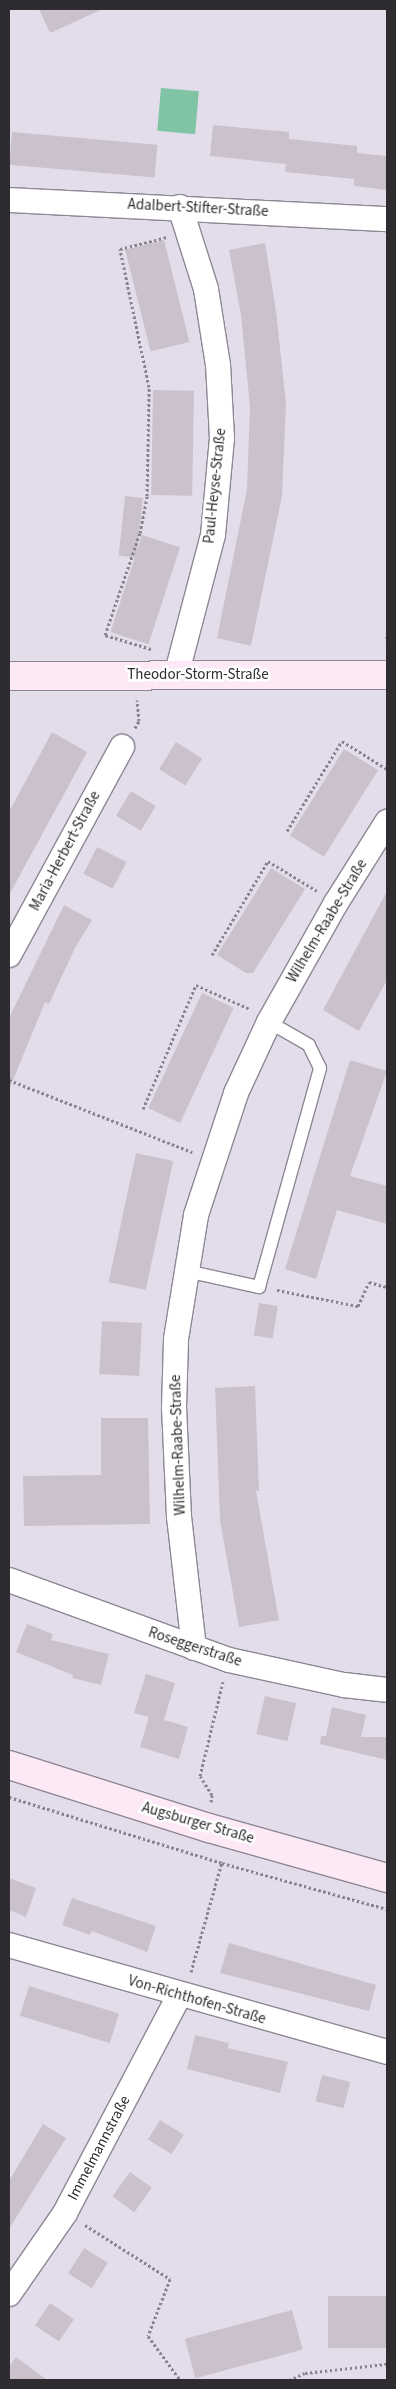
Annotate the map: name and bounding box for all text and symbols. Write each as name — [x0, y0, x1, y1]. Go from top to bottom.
street label: Adalbert-Stifter-Straße — [127, 195, 269, 221]
street label: Paul-Heyse-Straße — [200, 427, 230, 545]
street label: Theodor-Storm-Straße — [127, 666, 269, 684]
street label: Maria-Herbert-Straße — [26, 788, 104, 914]
street label: Wilhelm-Raabe-Straße — [283, 856, 371, 986]
street label: Wilhelm-Raabe-Straße — [167, 1374, 189, 1516]
street label: Roseggerstraße — [146, 1623, 244, 1671]
street label: Augsburger Straße — [140, 1798, 256, 1848]
street label: Von-Richthofen-Straße — [126, 1972, 268, 2028]
street label: Immelmannstraße — [64, 2093, 134, 2203]

